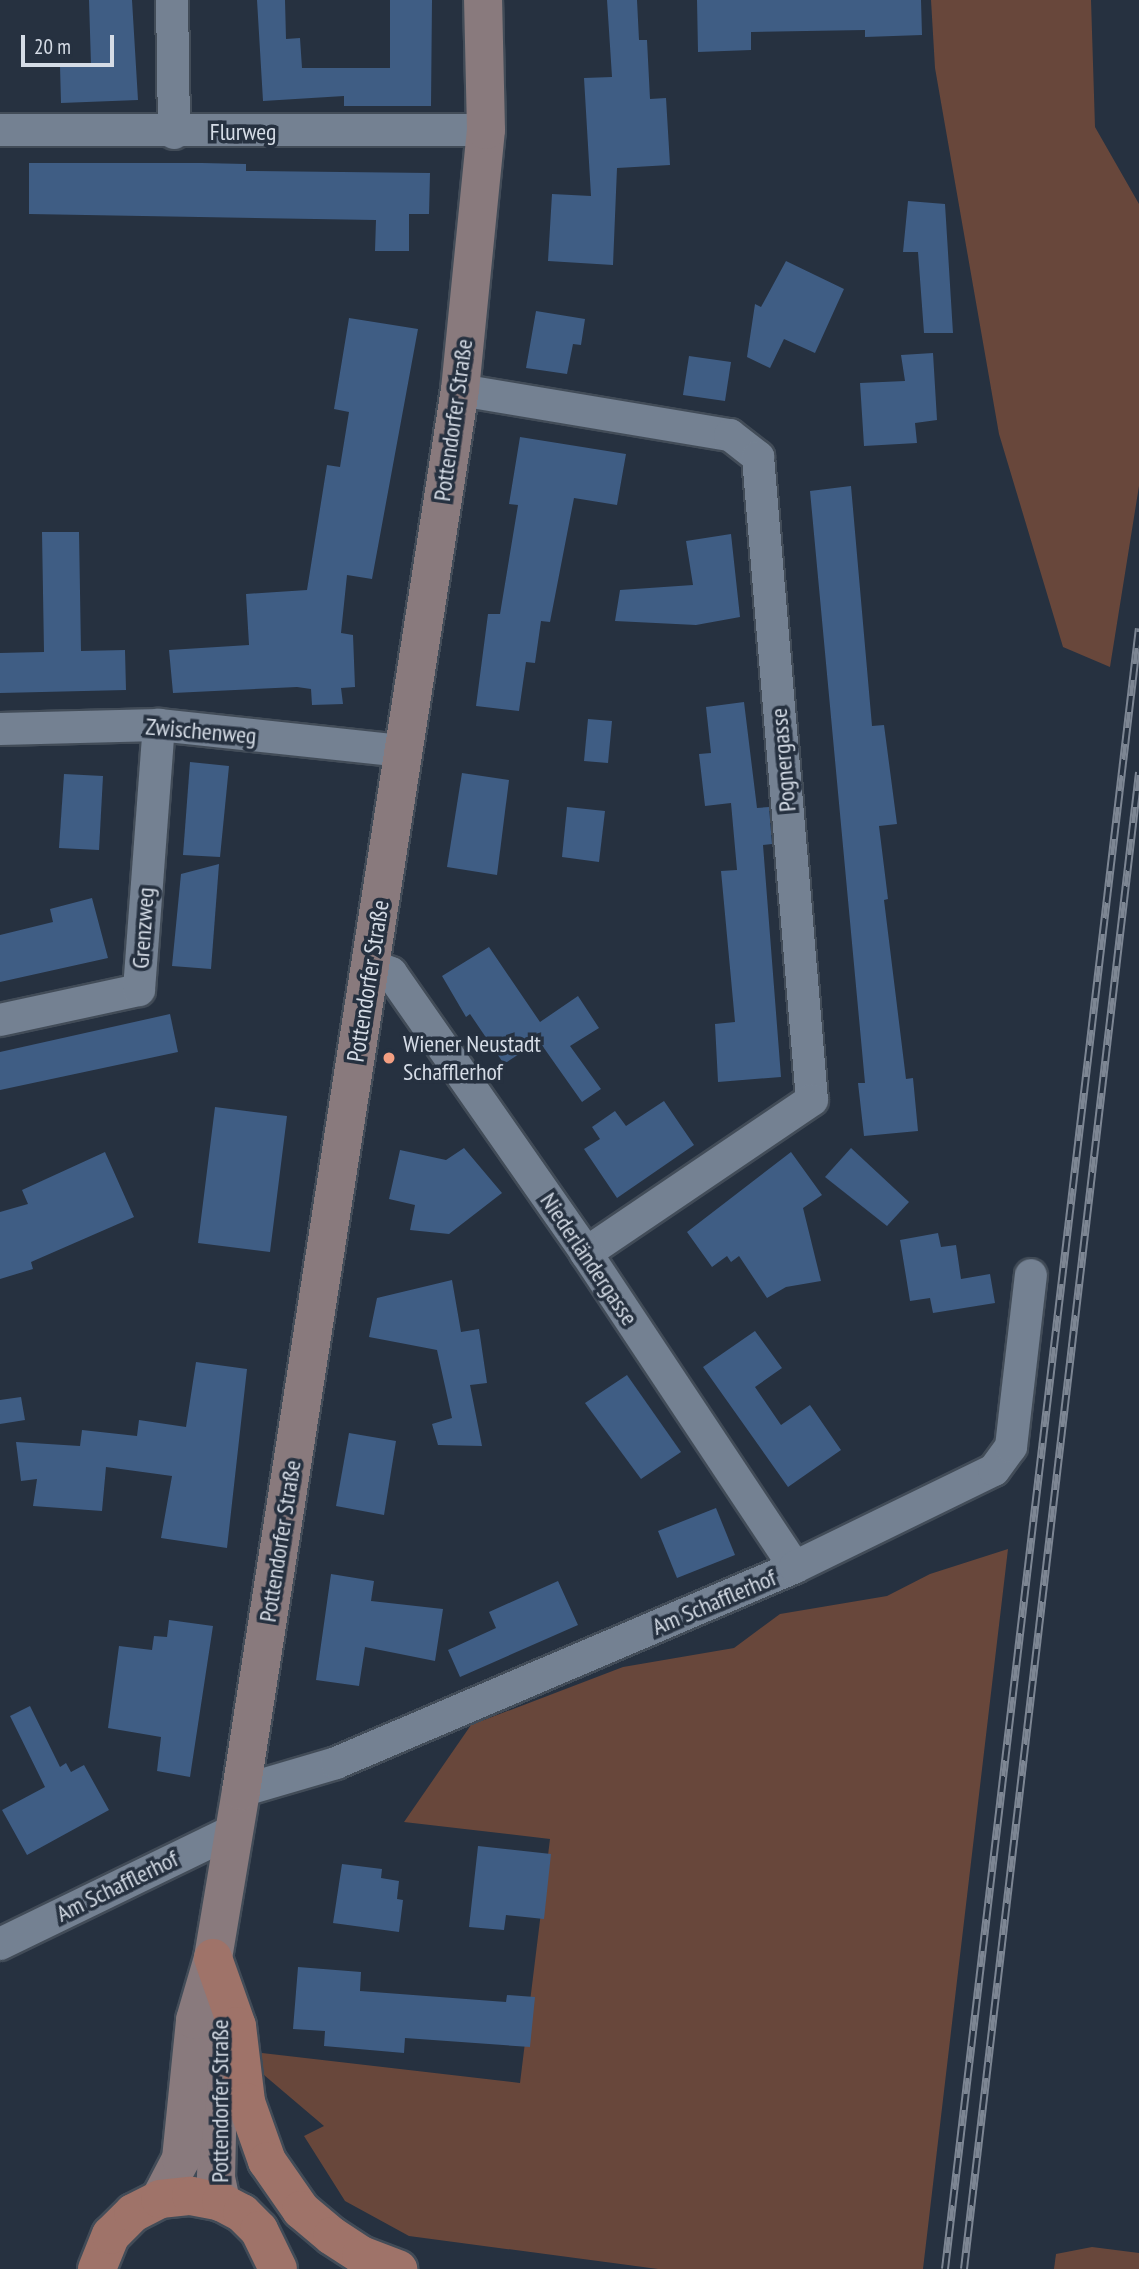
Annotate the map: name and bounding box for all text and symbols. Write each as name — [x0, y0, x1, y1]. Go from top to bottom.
scale bar — [24, 21, 117, 65]
text: 20 m — [34, 33, 71, 60]
street label: Flurweg — [210, 118, 276, 146]
street label: Pottendorfer Straße — [427, 337, 479, 503]
street label: Pognergasse — [764, 707, 802, 813]
street label: Zwischenweg — [144, 712, 258, 750]
street label: Grenzweg — [126, 886, 160, 970]
street label: Pottendorfer Straße — [341, 898, 395, 1064]
place label: Wiener Neustadt Schafflerhof — [403, 1030, 541, 1086]
marker: Wiener Neustadt Schafflerhof — [381, 1050, 397, 1066]
street label: Niederländergasse — [534, 1187, 644, 1331]
street label: Pottendorfer Straße — [253, 1458, 307, 1624]
street label: Am Schafflerhof — [648, 1563, 780, 1641]
street label: Am Schafflerhof — [51, 1844, 183, 1928]
street label: Pottendorfer Straße — [206, 2019, 234, 2183]

